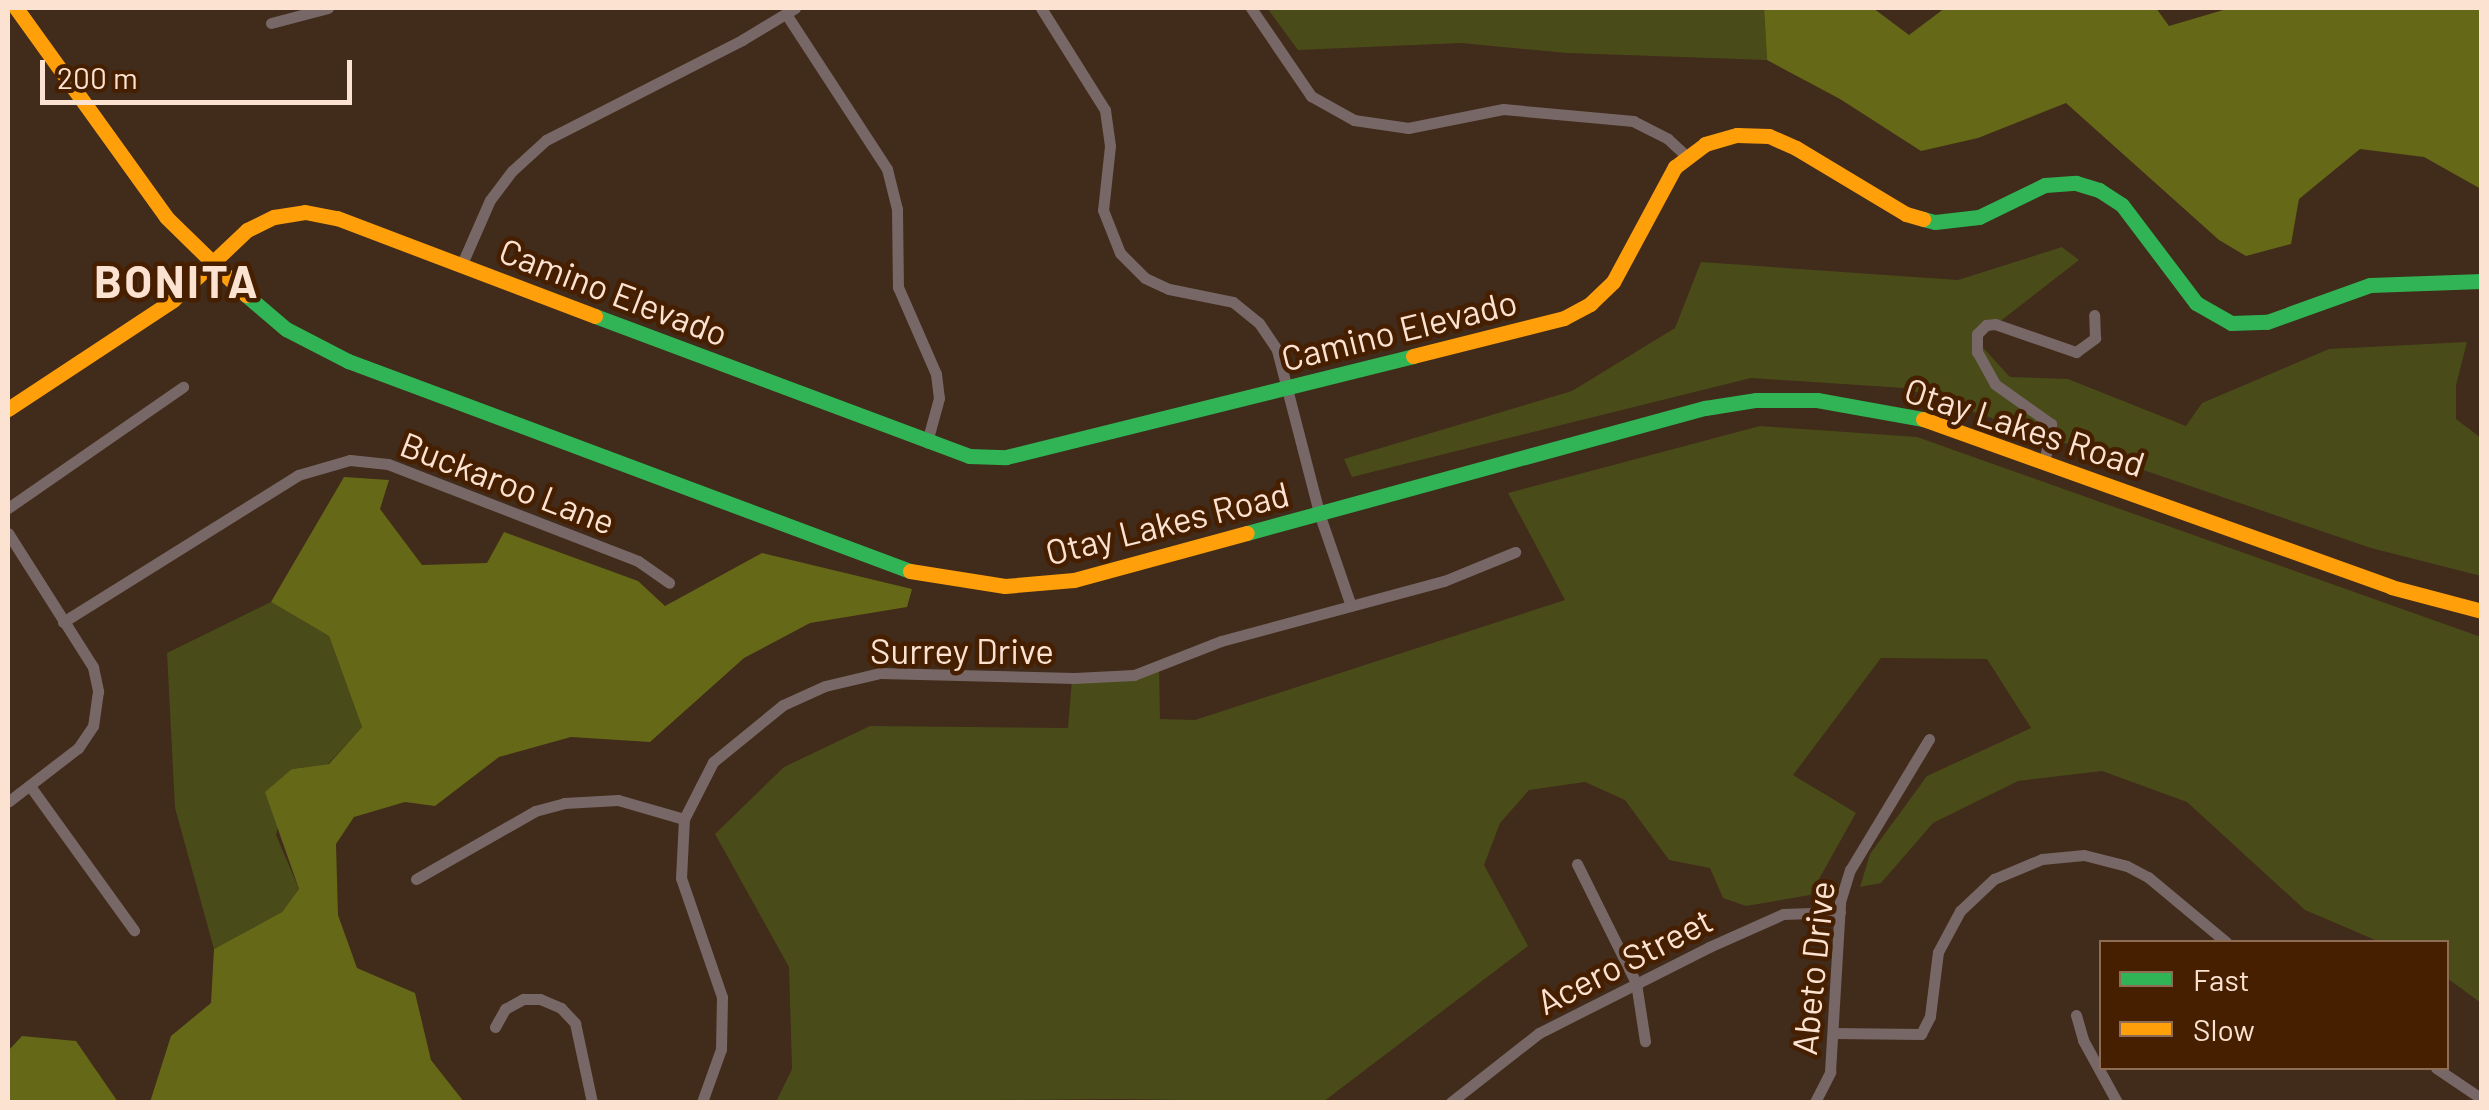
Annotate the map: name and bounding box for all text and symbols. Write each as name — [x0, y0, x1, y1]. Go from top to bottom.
scale bar — [45, 40, 358, 102]
text: 200 m — [57, 59, 138, 95]
street label: Camino Elevado — [494, 228, 734, 354]
district label: BONITA — [94, 254, 260, 308]
street label: Camino Elevado — [1277, 279, 1521, 379]
street label: Otay Lakes Road — [1900, 367, 2150, 485]
street label: Buckaroo Lane — [395, 422, 621, 542]
street label: Otay Lakes Road — [1041, 471, 1293, 573]
street label: Surrey Drive — [870, 629, 1054, 671]
street label: Abeto Drive — [1782, 879, 1842, 1057]
street label: Acero Street — [1529, 898, 1719, 1022]
legend — [2099, 940, 2449, 1070]
text: Fast — [2193, 961, 2250, 997]
text: Slow — [2193, 1011, 2255, 1047]

